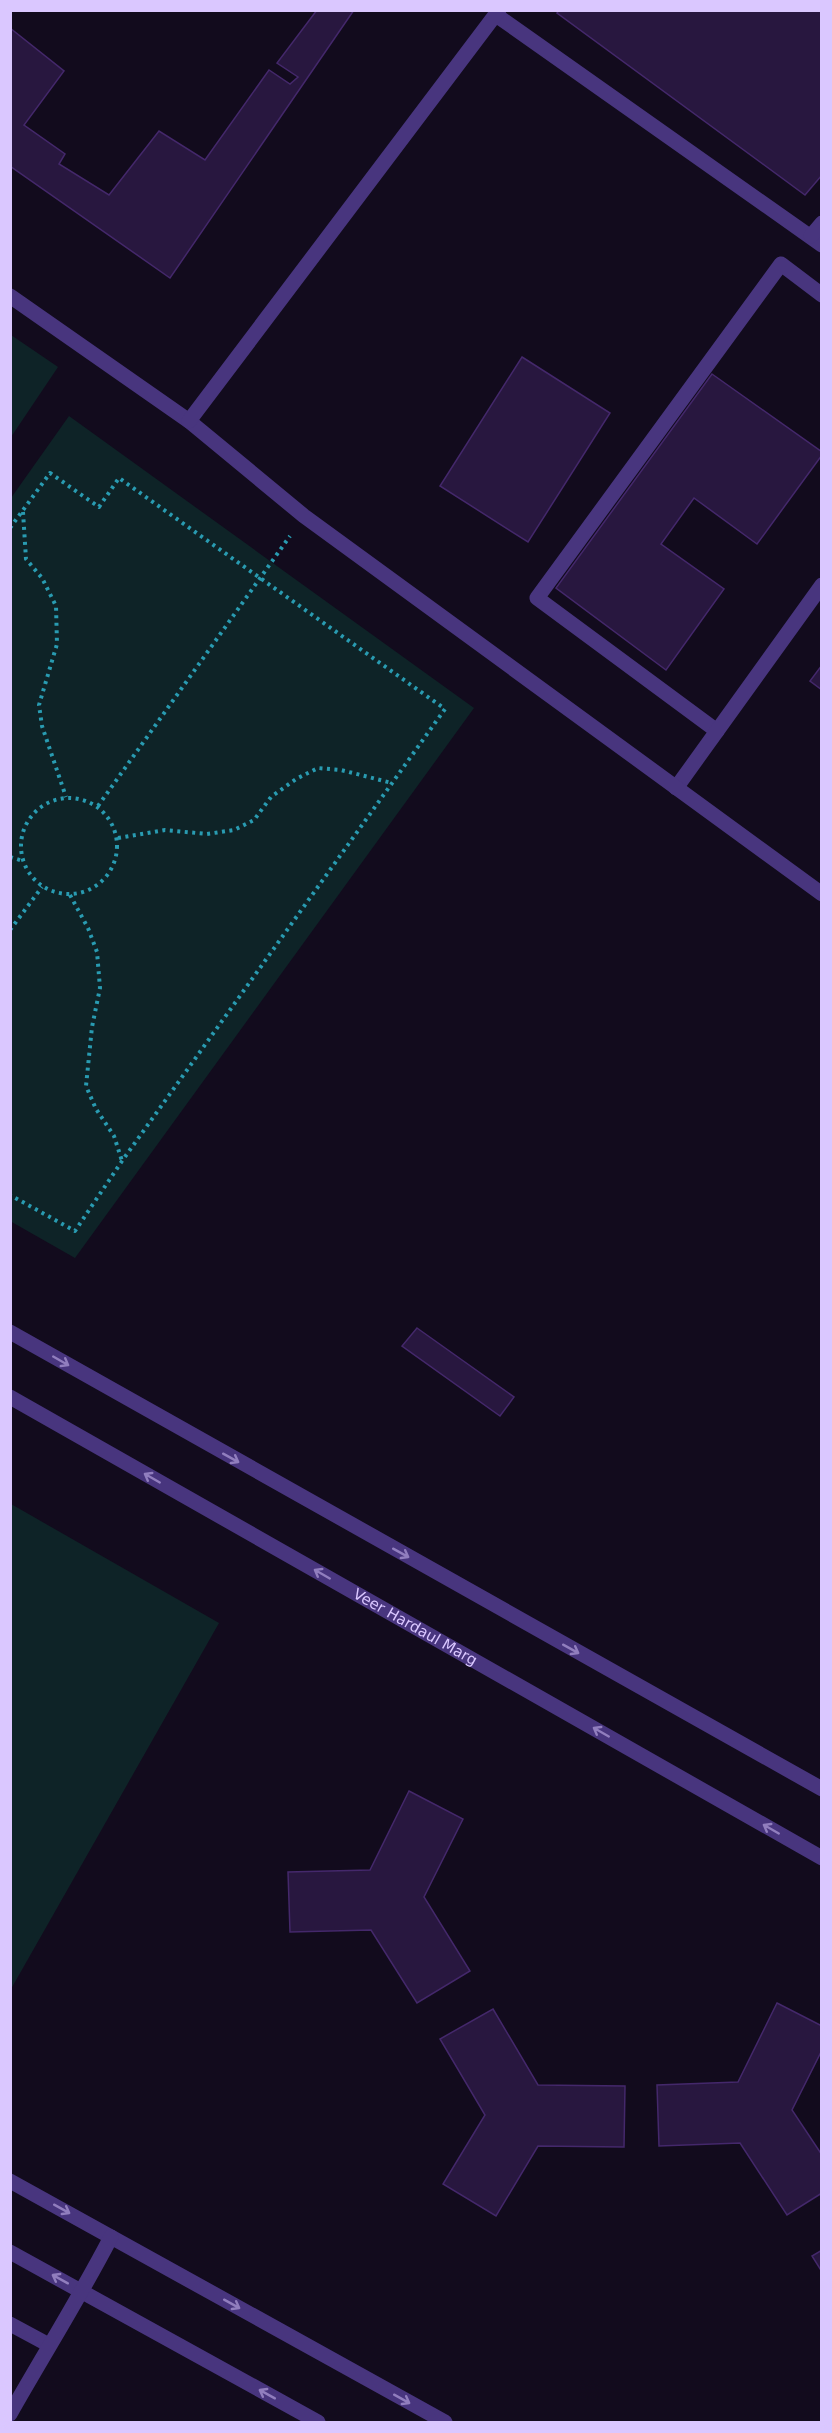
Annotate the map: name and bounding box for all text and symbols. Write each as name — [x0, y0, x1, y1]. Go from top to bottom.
one-way arrow — [52, 1356, 69, 1368]
one-way arrow — [222, 1452, 239, 1464]
one-way arrow — [144, 1471, 161, 1483]
one-way arrow — [392, 1547, 409, 1559]
one-way arrow — [314, 1568, 331, 1580]
street label: Veer Hardaul Marg — [350, 1585, 480, 1669]
one-way arrow — [562, 1643, 579, 1655]
one-way arrow — [593, 1726, 610, 1738]
one-way arrow — [763, 1823, 780, 1835]
one-way arrow — [52, 2204, 70, 2215]
one-way arrow — [51, 2273, 69, 2284]
one-way arrow — [223, 2298, 240, 2310]
one-way arrow — [259, 2388, 276, 2400]
one-way arrow — [393, 2394, 411, 2405]

